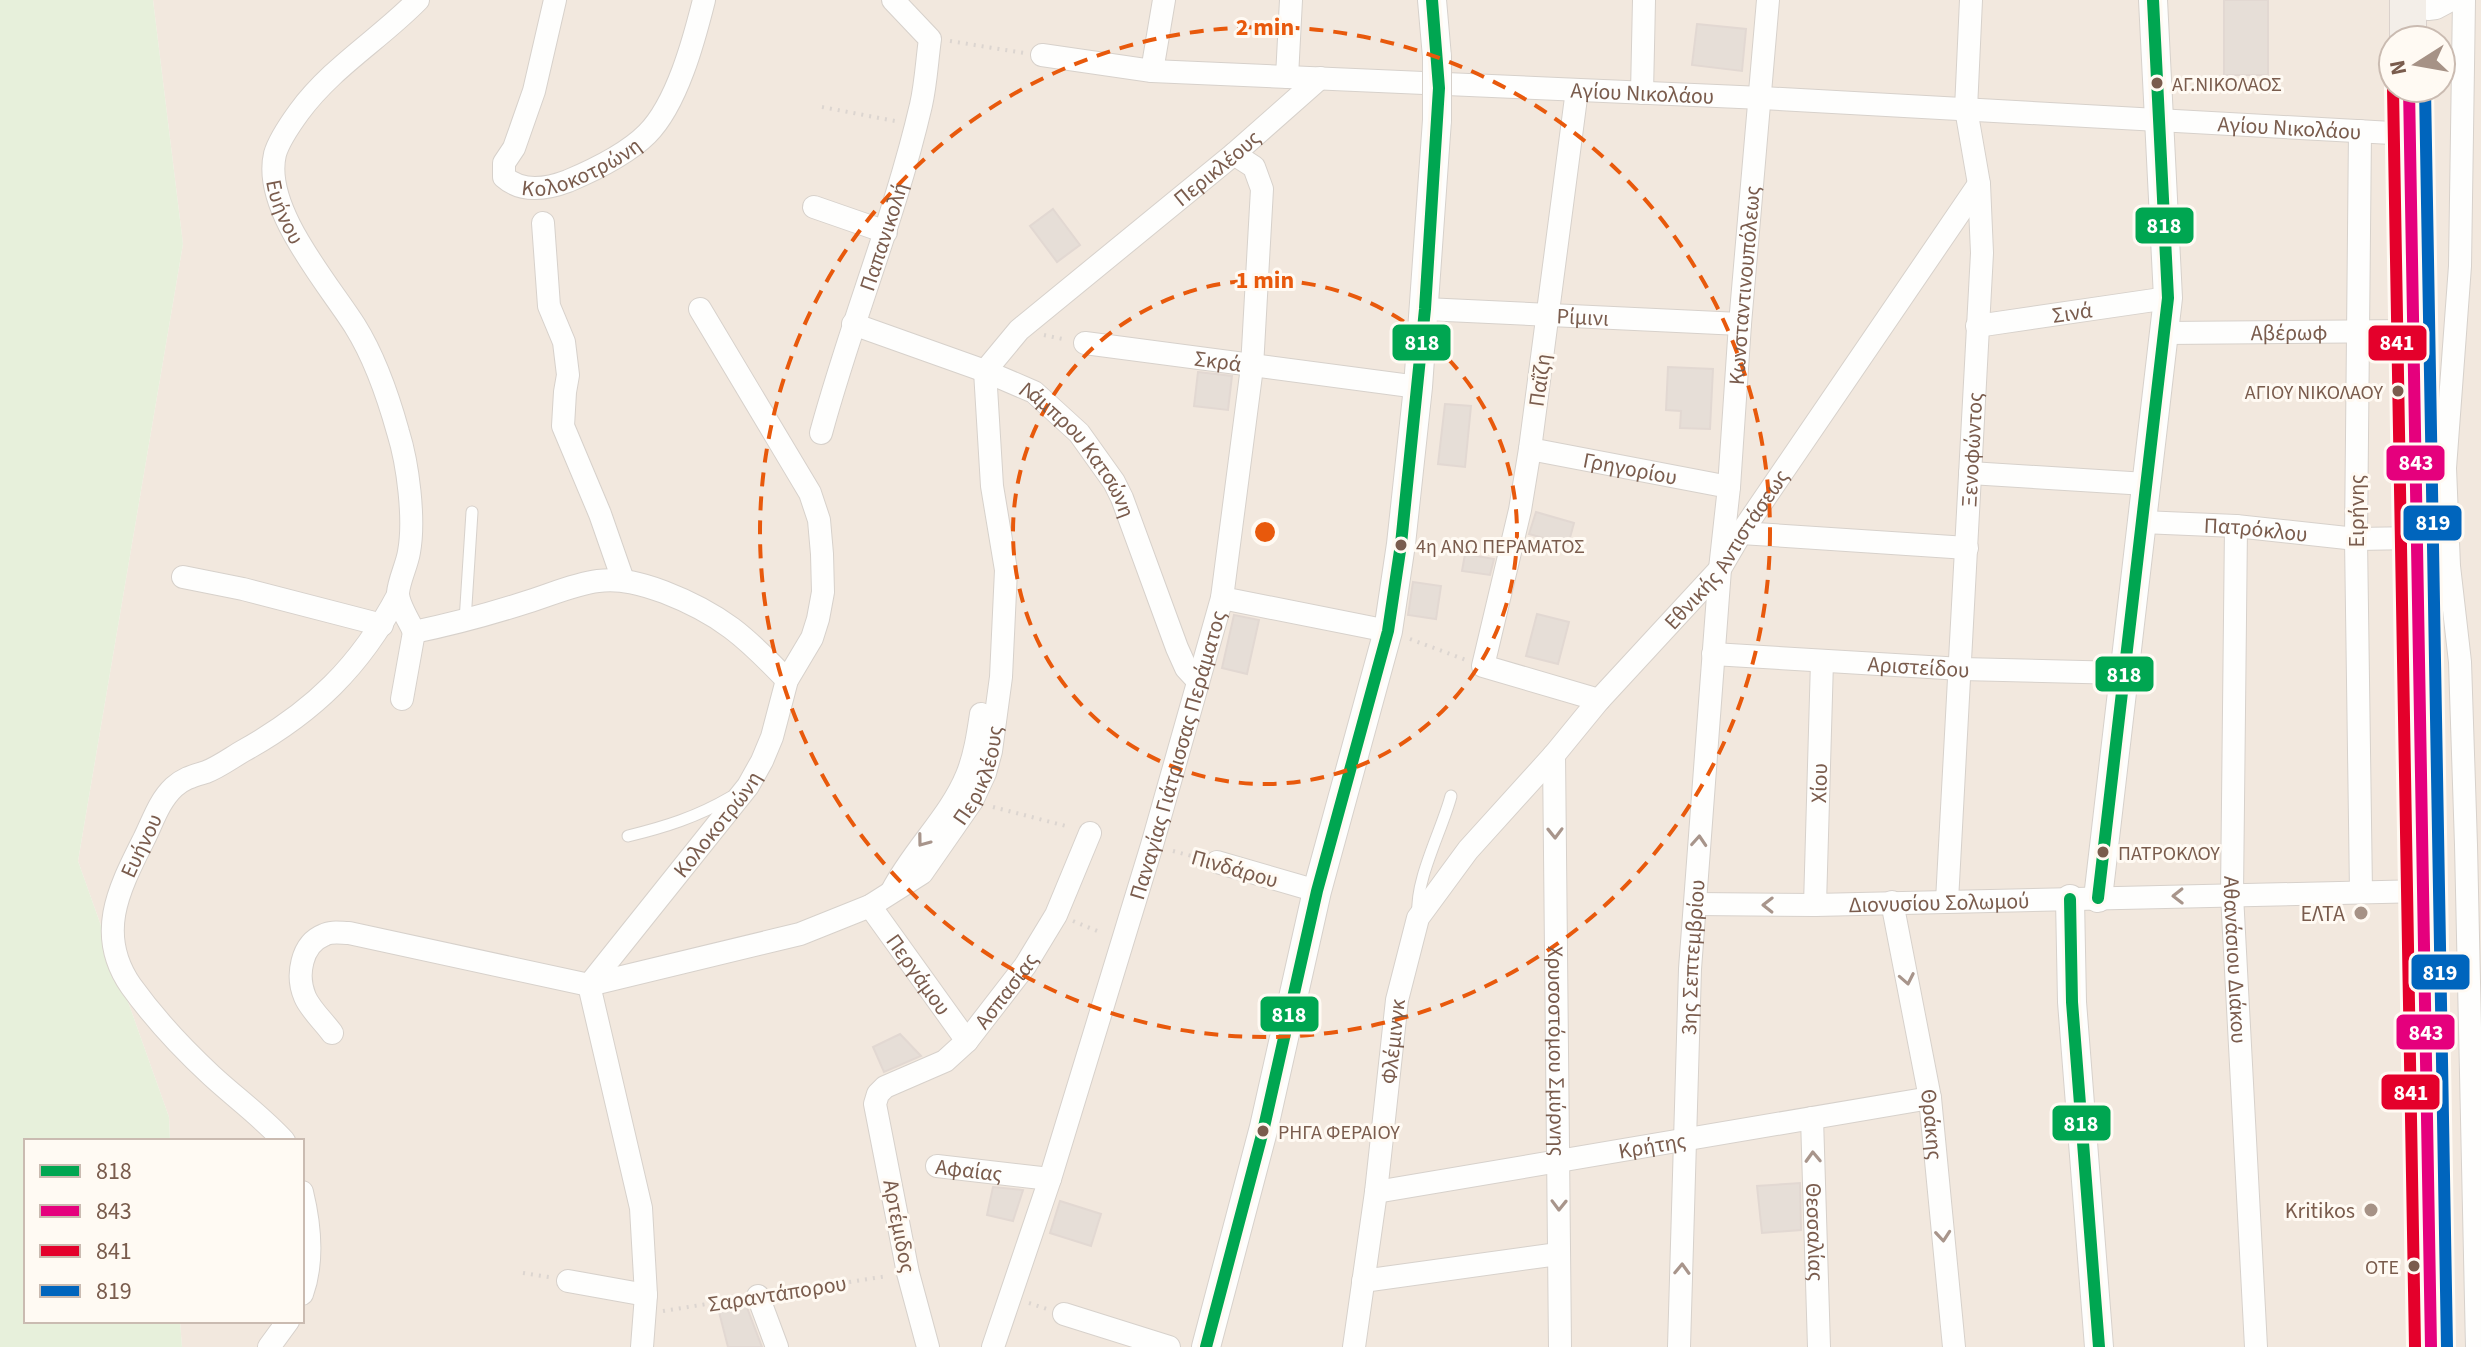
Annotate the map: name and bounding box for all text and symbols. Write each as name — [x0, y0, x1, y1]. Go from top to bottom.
text: 2 min — [1236, 10, 1294, 45]
north arrow — [2377, 24, 2457, 104]
text: N — [2381, 57, 2415, 78]
place label: ΑΓ.ΝΙΚΟΛΑΟΣ — [2172, 71, 2282, 99]
street label: Αγίου Νικολάου — [1570, 75, 1715, 113]
marker: ΑΓ.ΝΙΚΟΛΑΟΣ — [2149, 75, 2165, 91]
street label: Αγίου Νικολάου — [2217, 108, 2362, 148]
street label: Περικλέους — [1167, 123, 1268, 215]
street label: Κολοκοτρώνη — [520, 130, 648, 205]
street label: Ευήνου — [257, 177, 312, 251]
street label: Παπανικολή — [851, 179, 916, 295]
street label: Κωνσταντινουπόλεως — [1721, 184, 1769, 386]
line badge: 818 — [2134, 206, 2195, 245]
text: 818 — [2147, 210, 2181, 242]
text: 1 min — [1236, 263, 1294, 298]
street label: Σινά — [2050, 294, 2095, 332]
street label: Ρίμινι — [1556, 300, 1610, 335]
street label: Αβέρωφ — [2251, 317, 2327, 349]
line badge: 818 — [1391, 323, 1452, 362]
line badge: 841 — [2367, 324, 2428, 362]
text: 818 — [1405, 327, 1439, 359]
text: 841 — [2380, 327, 2414, 359]
street label: Σκρά — [1192, 343, 1244, 381]
street label: Παΐζη — [1520, 351, 1560, 409]
street label: Λάμπρου Κατσώνη — [1015, 373, 1143, 522]
place label: ΑΓΙΟΥ ΝΙΚΟΛΑΟΥ — [2245, 379, 2383, 407]
marker: ΑΓΙΟΥ ΝΙΚΟΛΑΟΥ — [2390, 383, 2406, 399]
street label: Ξενοφώντος — [1953, 392, 1991, 508]
street label: Γρηγορίου — [1580, 444, 1680, 494]
line badge: 843 — [2385, 444, 2446, 482]
text: 843 — [2399, 447, 2433, 479]
street label: Εθνικής Αντιστάσεως — [1657, 463, 1797, 637]
street label: Ειρήνης — [2341, 474, 2373, 548]
line badge: 819 — [2402, 504, 2463, 542]
text: 819 — [2416, 507, 2450, 539]
street label: Πατρόκλου — [2203, 510, 2309, 551]
centre of rings — [1251, 518, 1279, 546]
place label: 4η ΑΝΩ ΠΕΡΑΜΑΤΟΣ — [1416, 533, 1585, 561]
marker: 4η ΑΝΩ ΠΕΡΑΜΑΤΟΣ — [1393, 537, 1409, 553]
street label: Παναγίας Γιάτρισσας Περάματος — [1121, 607, 1235, 904]
street label: Αριστείδου — [1867, 648, 1970, 686]
line badge: 818 — [2094, 655, 2155, 693]
text: 818 — [2107, 659, 2141, 691]
street label: Περικλέους — [945, 724, 1011, 832]
street label: Χίου — [1803, 763, 1836, 803]
street label: Κολοκοτρώνη — [666, 766, 770, 885]
street label: Ευήνου — [112, 809, 171, 883]
one-way arrow — [1547, 827, 1564, 840]
one-way arrow — [919, 833, 933, 847]
one-way arrow — [1690, 835, 1707, 848]
place label: ΠΑΤΡΟΚΛΟΥ — [2118, 840, 2220, 868]
street label: Πινδάρου — [1188, 841, 1282, 897]
marker: ΠΑΤΡΟΚΛΟΥ — [2095, 844, 2111, 860]
street label: Αθανάσιου Διάκου — [2215, 876, 2255, 1045]
street label: 3ης Σεπτεμβρίου — [1673, 878, 1714, 1036]
street label: Διονυσίου Σολωμού — [1848, 885, 2030, 921]
one-way arrow — [2171, 888, 2184, 905]
one-way arrow — [1761, 896, 1774, 913]
place label: ΕΛΤΑ — [2300, 898, 2345, 930]
marker: ΕΛΤΑ — [2352, 904, 2370, 922]
street label: Περγάμου — [878, 927, 959, 1022]
street label: Χρυσοστόμου Σμύρνης — [1539, 946, 1573, 1156]
street label: Ασπασίας — [967, 947, 1046, 1036]
line badge: 819 — [2410, 953, 2471, 991]
text: 819 — [2423, 957, 2457, 989]
one-way arrow — [1898, 972, 1915, 986]
line badge: 818 — [1259, 995, 1320, 1033]
street label: Φλέμινγκ — [1373, 997, 1414, 1086]
text: 818 — [1272, 999, 1306, 1031]
line badge: 843 — [2395, 1013, 2456, 1051]
text: 843 — [2409, 1017, 2443, 1049]
line badge: 841 — [2380, 1073, 2441, 1111]
text: 841 — [2394, 1077, 2428, 1109]
street label: Θράκης — [1912, 1086, 1951, 1161]
line badge: 818 — [2051, 1104, 2112, 1142]
text: 818 — [2064, 1108, 2098, 1140]
place label: ΡΗΓΑ ΦΕΡΑΙΟΥ — [1278, 1119, 1400, 1147]
marker: ΡΗΓΑ ΦΕΡΑΙΟΥ — [1255, 1123, 1271, 1139]
street label: Κρήτης — [1616, 1125, 1688, 1168]
legend — [24, 1139, 304, 1323]
one-way arrow — [1805, 1150, 1822, 1163]
street label: Αφαίας — [934, 1151, 1004, 1190]
text: 818 — [96, 1154, 132, 1189]
street label: Αρτέμιδος — [874, 1177, 924, 1276]
street label: Θεσσαλίας — [1797, 1182, 1832, 1282]
text: 843 — [96, 1194, 132, 1229]
place label: Kritikos — [2285, 1195, 2355, 1227]
one-way arrow — [1550, 1199, 1567, 1212]
marker: Kritikos — [2362, 1201, 2380, 1219]
one-way arrow — [1935, 1230, 1952, 1243]
text: 841 — [96, 1234, 132, 1269]
place label: ΟΤΕ — [2365, 1254, 2399, 1282]
marker: ΟΤΕ — [2406, 1258, 2422, 1274]
one-way arrow — [1673, 1262, 1690, 1275]
street label: Σαραντάπορου — [706, 1267, 849, 1321]
text: 819 — [96, 1274, 132, 1309]

